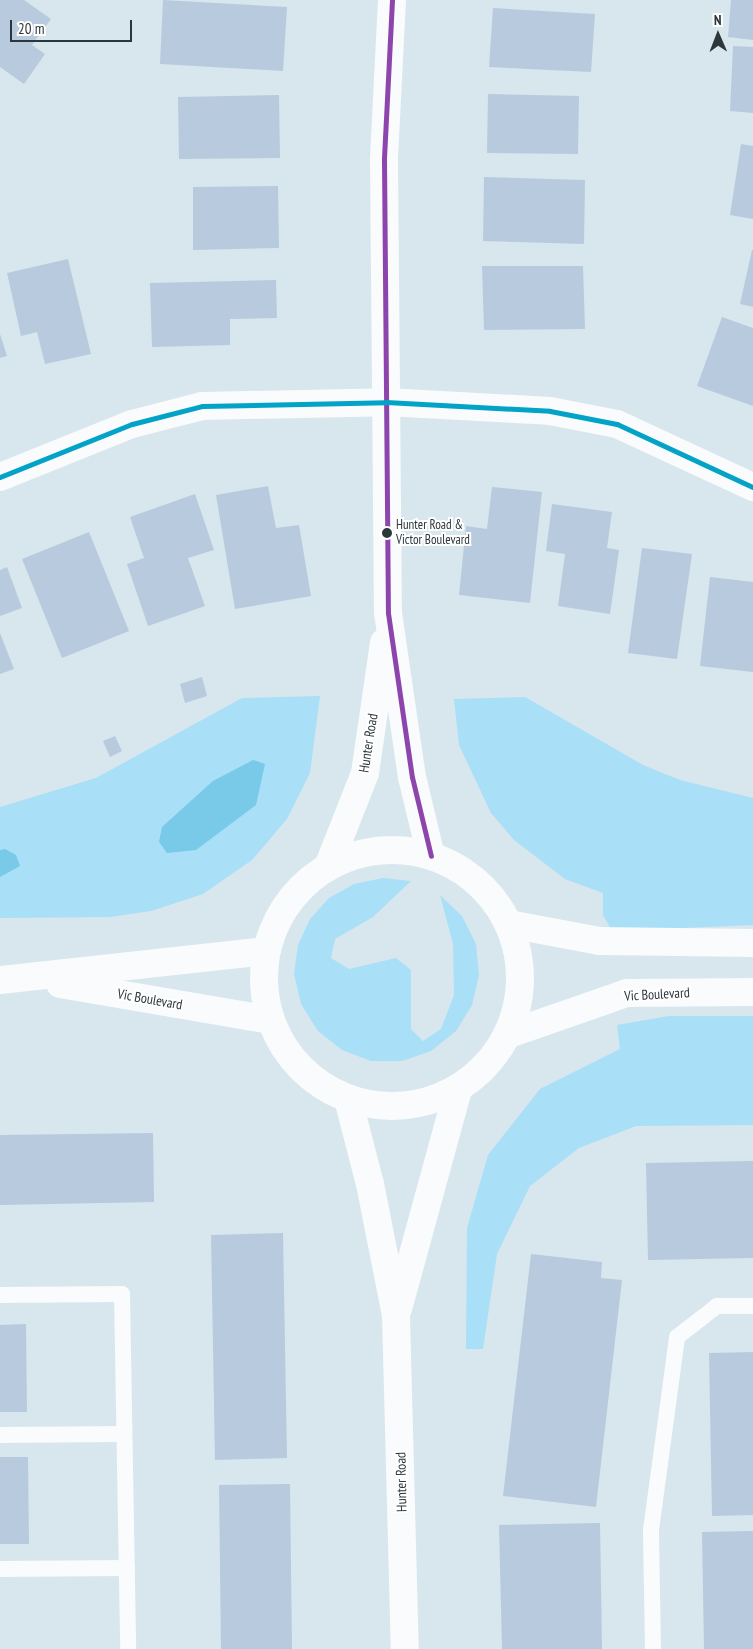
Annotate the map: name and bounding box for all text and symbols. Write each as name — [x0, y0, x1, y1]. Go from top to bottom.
scale bar — [12, 10, 135, 42]
north arrow — [693, 10, 743, 60]
text: N — [714, 11, 722, 29]
text: 20 m — [18, 19, 44, 38]
place label: Hunter Road & Victor Boulevard — [396, 518, 470, 549]
marker: Hunter Road & Victor Boulevard — [382, 528, 392, 538]
street label: Hunter Road — [355, 712, 381, 774]
street label: Vic Boulevard — [624, 984, 690, 1004]
street label: Vic Boulevard — [116, 985, 184, 1013]
street label: Hunter Road — [392, 1452, 410, 1512]

